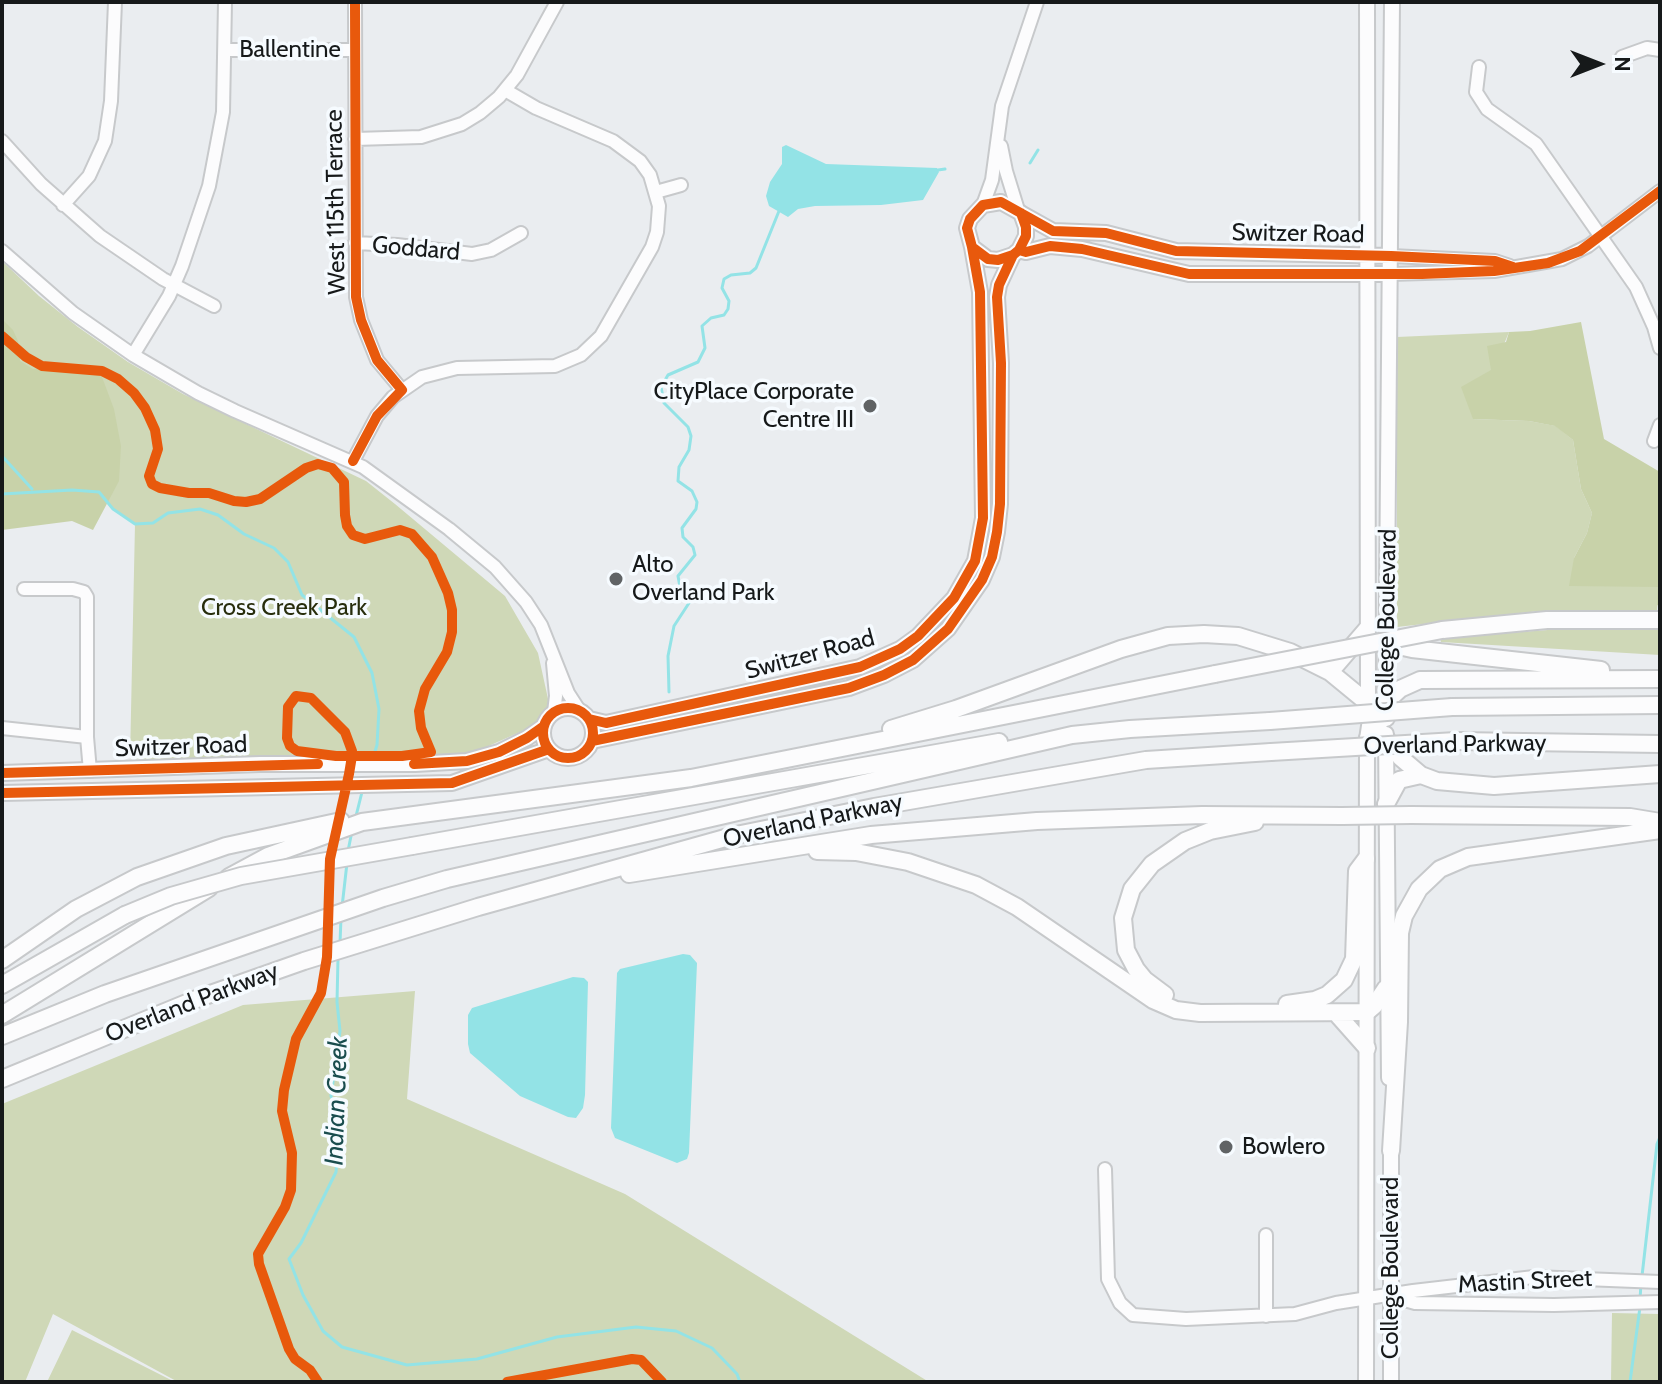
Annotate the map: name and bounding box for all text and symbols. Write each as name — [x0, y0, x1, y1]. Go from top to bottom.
north arrow — [1558, 24, 1638, 104]
street label: Ballentine — [239, 36, 341, 64]
text: N — [1609, 56, 1636, 72]
street label: West 115th Terrace — [320, 109, 352, 295]
street label: Switzer Road — [1231, 218, 1365, 250]
street label: Goddard — [371, 231, 461, 267]
place label: CityPlace Corporate Centre III — [654, 378, 854, 434]
marker: CityPlace Corporate Centre III — [861, 397, 879, 415]
street label: College Boulevard — [1371, 529, 1403, 711]
place label: Alto Overland Park — [632, 551, 775, 607]
marker: Alto Overland Park — [607, 570, 625, 588]
park label: Cross Creek Park — [201, 594, 367, 622]
street label: Switzer Road — [742, 624, 878, 686]
street label: Overland Parkway — [1363, 729, 1547, 761]
street label: Switzer Road — [114, 730, 248, 764]
street label: Overland Parkway — [721, 788, 905, 854]
street label: Overland Parkway — [101, 957, 283, 1049]
water label: Indian Creek — [319, 1036, 355, 1166]
place label: Bowlero — [1242, 1133, 1325, 1161]
marker: Bowlero — [1217, 1138, 1235, 1156]
street label: College Boulevard — [1377, 1177, 1405, 1359]
street label: Mastin Street — [1457, 1264, 1593, 1300]

